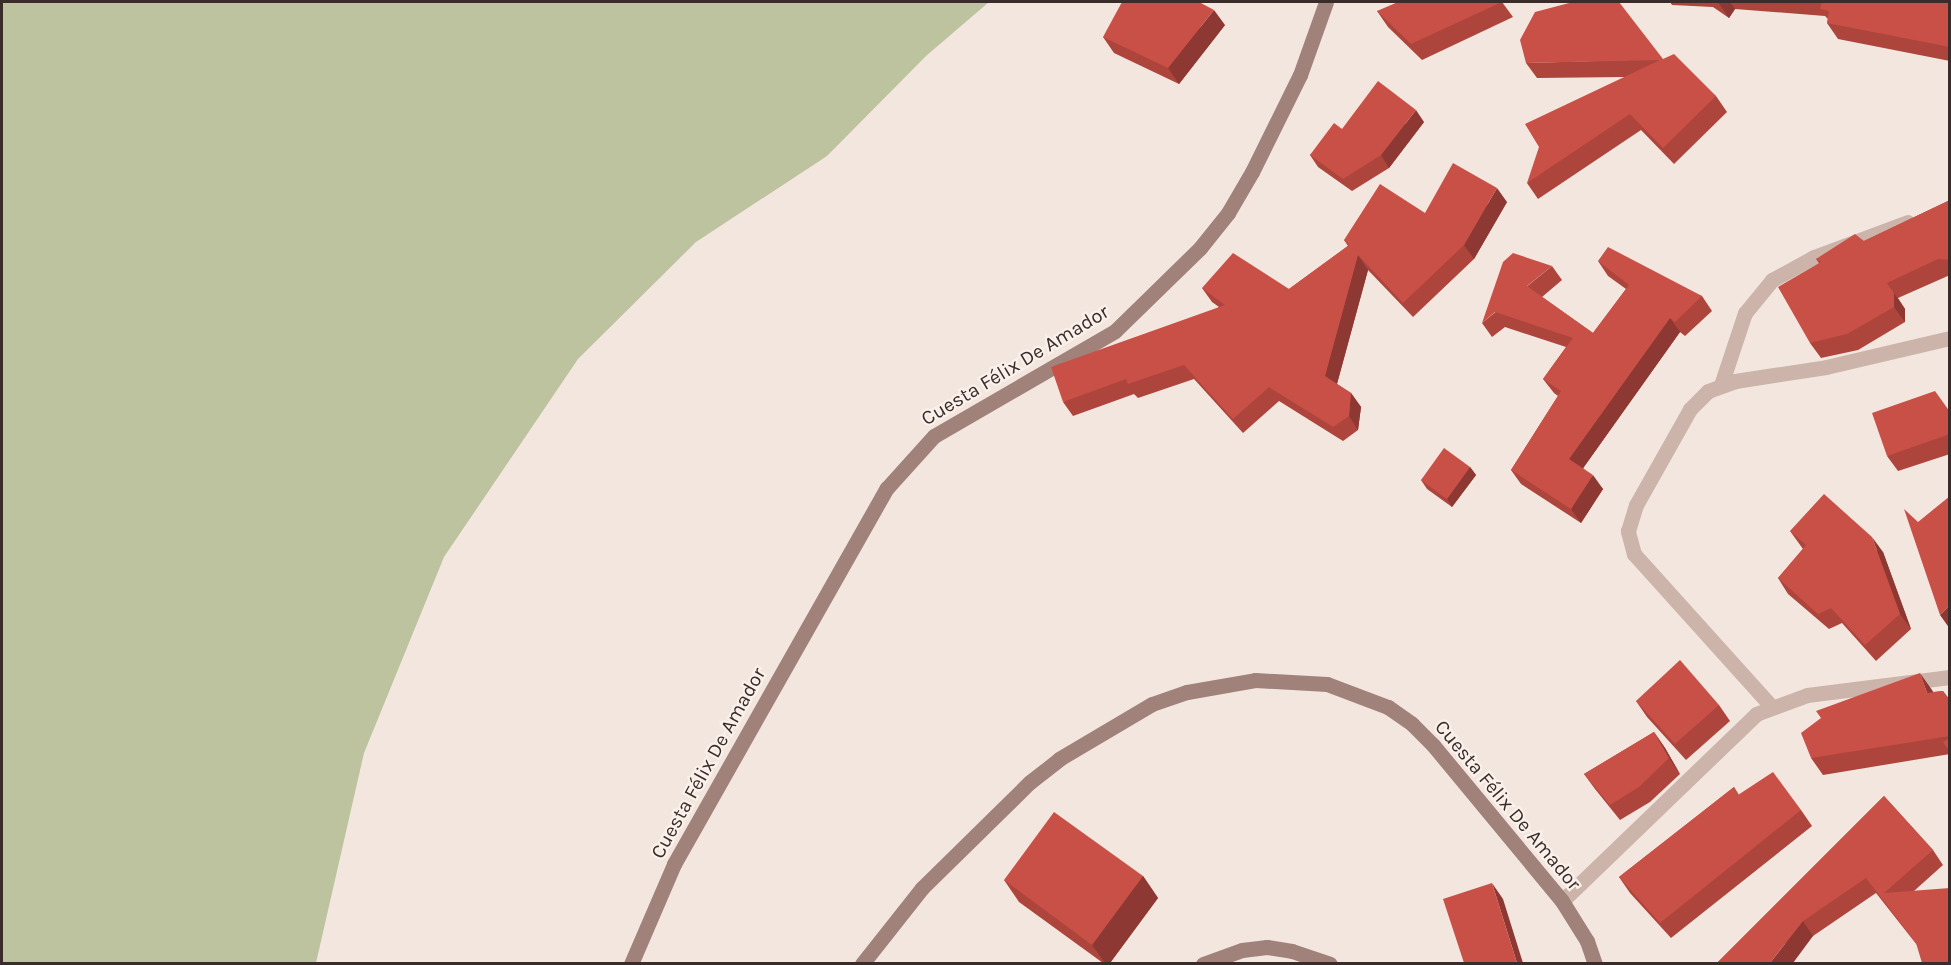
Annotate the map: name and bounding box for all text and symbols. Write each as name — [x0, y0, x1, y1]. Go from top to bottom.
street label: Cuesta Félix De Amador — [917, 299, 1113, 431]
street label: Cuesta Félix De Amador — [645, 663, 771, 863]
street label: Cuesta Félix De Amador — [1430, 715, 1586, 895]

